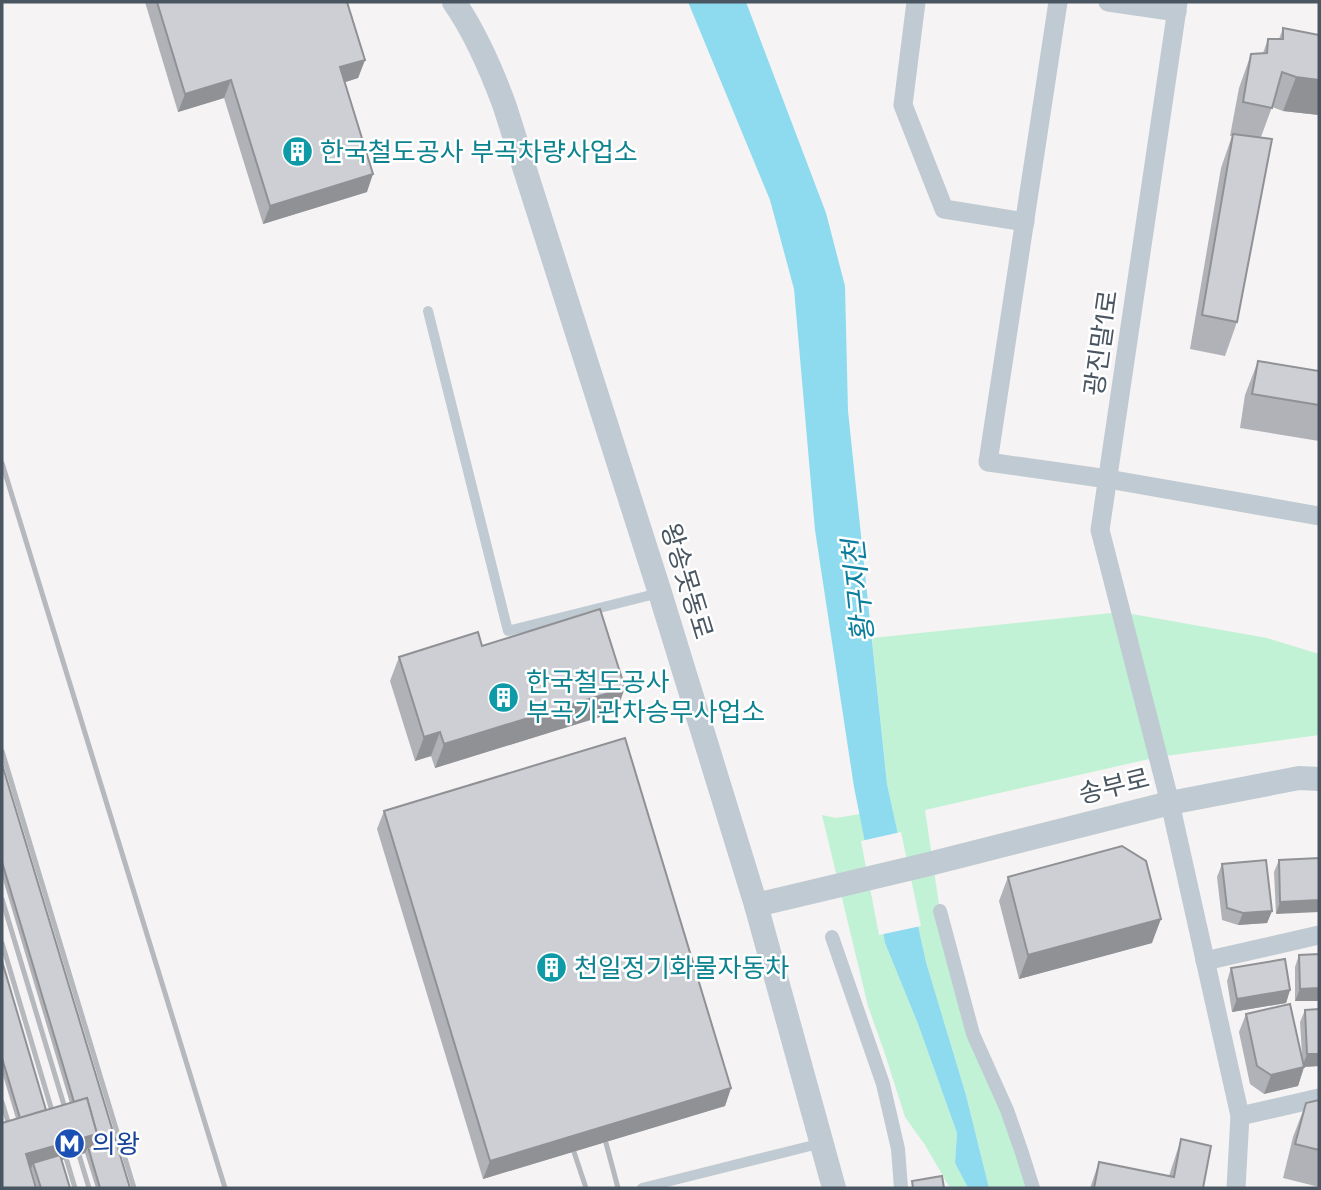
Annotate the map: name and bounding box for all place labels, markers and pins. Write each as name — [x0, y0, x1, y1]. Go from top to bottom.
building icon: 한국철도공사 부곡차량사업소 — [280, 135, 314, 169]
place label: 한국철도공사 부곡차량사업소 — [320, 135, 638, 169]
place label: 한국철도공사 부곡기관차승무사업소 — [526, 665, 765, 729]
building icon: 한국철도공사 부곡기관차승무사업소 — [486, 680, 520, 714]
building icon: 천일정기화물자동차 — [534, 951, 568, 985]
place label: 천일정기화물자동차 — [574, 951, 789, 985]
metro station icon: 의왕 — [52, 1127, 86, 1161]
place label: 의왕 — [92, 1127, 140, 1161]

